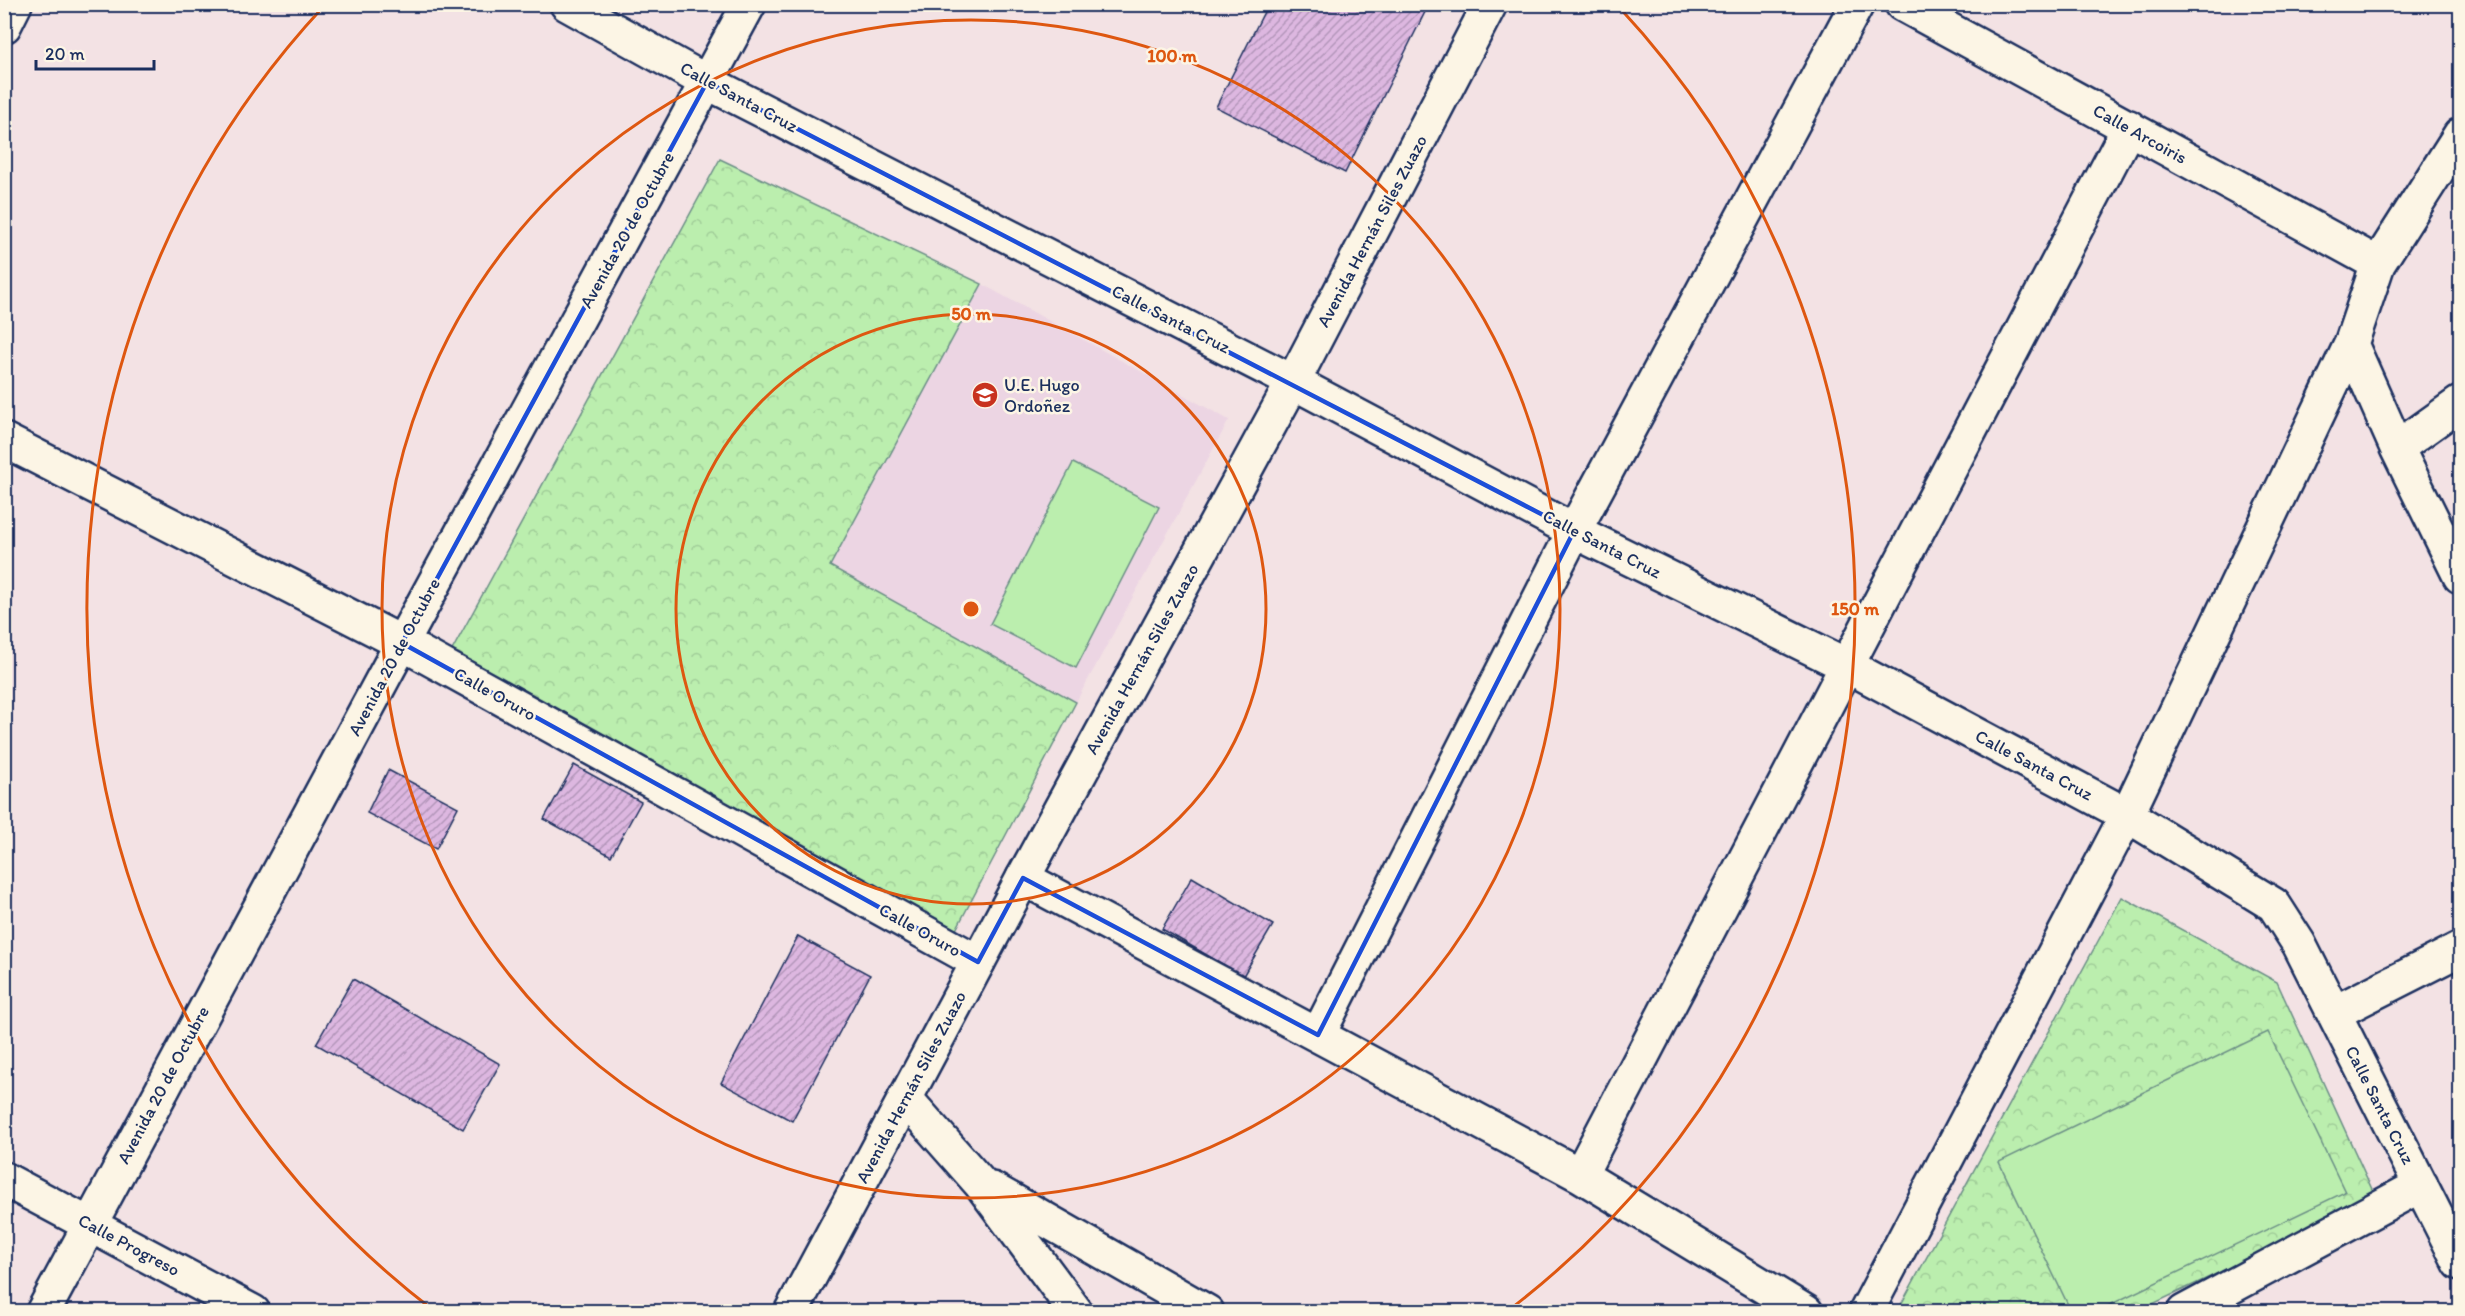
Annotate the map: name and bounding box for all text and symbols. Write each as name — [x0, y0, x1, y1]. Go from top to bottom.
scale bar — [36, 33, 154, 71]
text: 20 m — [45, 43, 85, 65]
text: 100 m — [1147, 45, 1198, 67]
street label: Calle Santa Cruz — [676, 57, 802, 138]
street label: Calle Arcoiris — [2089, 99, 2191, 169]
street label: Avenida Hernán Siles Zuazo — [1312, 131, 1432, 331]
street label: Avenida 20 de Octubre — [575, 148, 679, 312]
street label: Calle Santa Cruz — [1108, 280, 1235, 359]
text: 50 m — [951, 303, 992, 325]
place label: U.E. Hugo Ordoñez — [1004, 374, 1080, 417]
school or university icon: U.E. Hugo Ordoñez — [970, 380, 1000, 410]
street label: Calle Santa Cruz — [1539, 505, 1666, 584]
street label: Avenida Hernán Siles Zuazo — [1080, 560, 1204, 758]
street label: Avenida 20 de Octubre — [343, 574, 445, 740]
text: 150 m — [1831, 598, 1880, 620]
centre of rings — [961, 599, 981, 619]
street label: Calle Oruro — [450, 662, 540, 726]
street label: Calle Santa Cruz — [1971, 725, 2097, 806]
street label: Calle Oruro — [875, 898, 965, 962]
street label: Avenida Hernán Siles Zuazo — [851, 987, 971, 1187]
street label: Avenida 20 de Octubre — [112, 1002, 214, 1168]
street label: Calle Santa Cruz — [2341, 1042, 2420, 1169]
street label: Calle Progreso — [74, 1209, 184, 1281]

